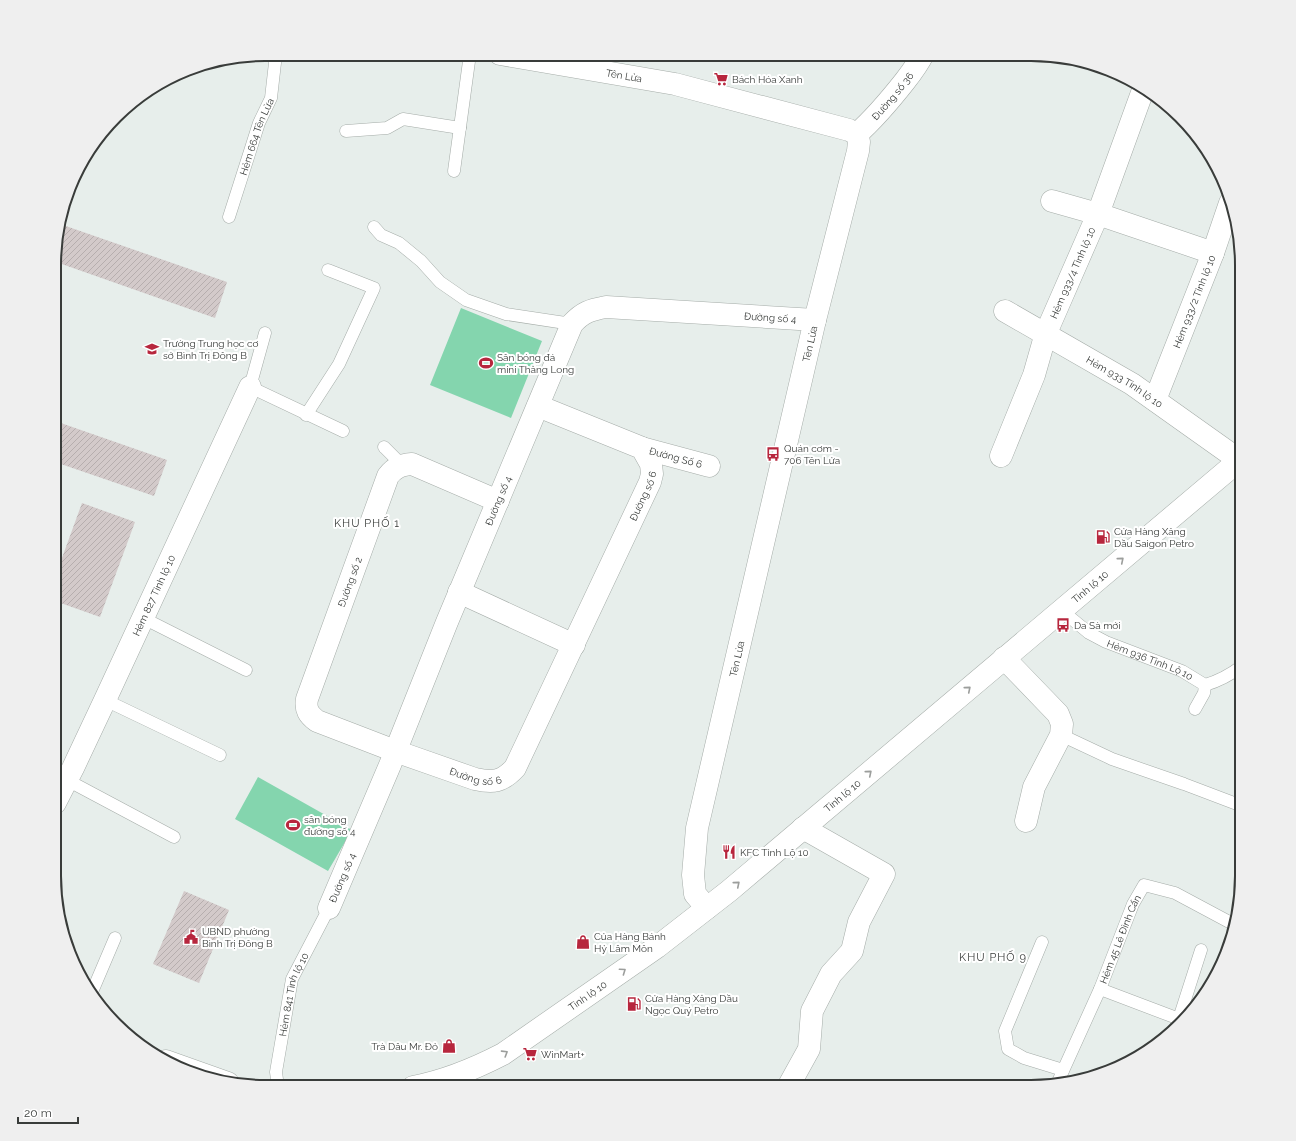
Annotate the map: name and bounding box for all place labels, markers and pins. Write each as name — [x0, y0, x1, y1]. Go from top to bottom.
supermarket icon: Bách Hóa Xanh — [713, 71, 729, 87]
place label: Bách Hóa Xanh — [732, 74, 803, 85]
place label: Trường Trung học cơ sở Bình Trị Đông B — [163, 338, 258, 361]
school or university icon: Trường Trung học cơ sở Bình Trị Đông B — [144, 341, 160, 357]
place label: Sân bóng đá mini Thăng Long — [497, 352, 574, 375]
sports icon: Sân bóng đá mini Thăng Long — [478, 355, 494, 371]
place label: Quán cơm - 706 Tên Lửa — [784, 443, 840, 466]
bus stop icon: Quán cơm - 706 Tên Lửa — [765, 446, 781, 462]
place label: Cửa Hàng Xăng Dầu Saigon Petro — [1114, 526, 1194, 549]
fuel station icon: Cửa Hàng Xăng Dầu Saigon Petro — [1095, 529, 1111, 545]
bus stop icon: Da Sà mới — [1055, 617, 1071, 633]
place label: Da Sà mới — [1074, 620, 1121, 631]
place label: sân bóng đường số 4 — [304, 814, 356, 837]
sports icon: sân bóng đường số 4 — [285, 817, 301, 833]
restaurant icon: KFC Tỉnh Lộ 10 — [721, 844, 737, 860]
place label: KFC Tỉnh Lộ 10 — [740, 847, 809, 858]
place label: UBND phường Bình Trị Đông B — [202, 926, 273, 949]
public building icon: UBND phường Bình Trị Đông B — [183, 929, 199, 945]
place label: Của Hàng Bánh Hỷ Lâm Môn — [594, 931, 666, 954]
shop icon: Của Hàng Bánh Hỷ Lâm Môn — [575, 934, 591, 950]
place label: Cửa Hàng Xăng Dầu Ngọc Quý Petro — [645, 993, 738, 1016]
fuel station icon: Cửa Hàng Xăng Dầu Ngọc Quý Petro — [626, 996, 642, 1012]
shop icon: Trà Dâu Mr. Đỏ — [441, 1038, 457, 1054]
place label: Trà Dâu Mr. Đỏ — [371, 1041, 438, 1052]
supermarket icon: WinMart+ — [522, 1046, 538, 1062]
place label: WinMart+ — [541, 1049, 585, 1060]

